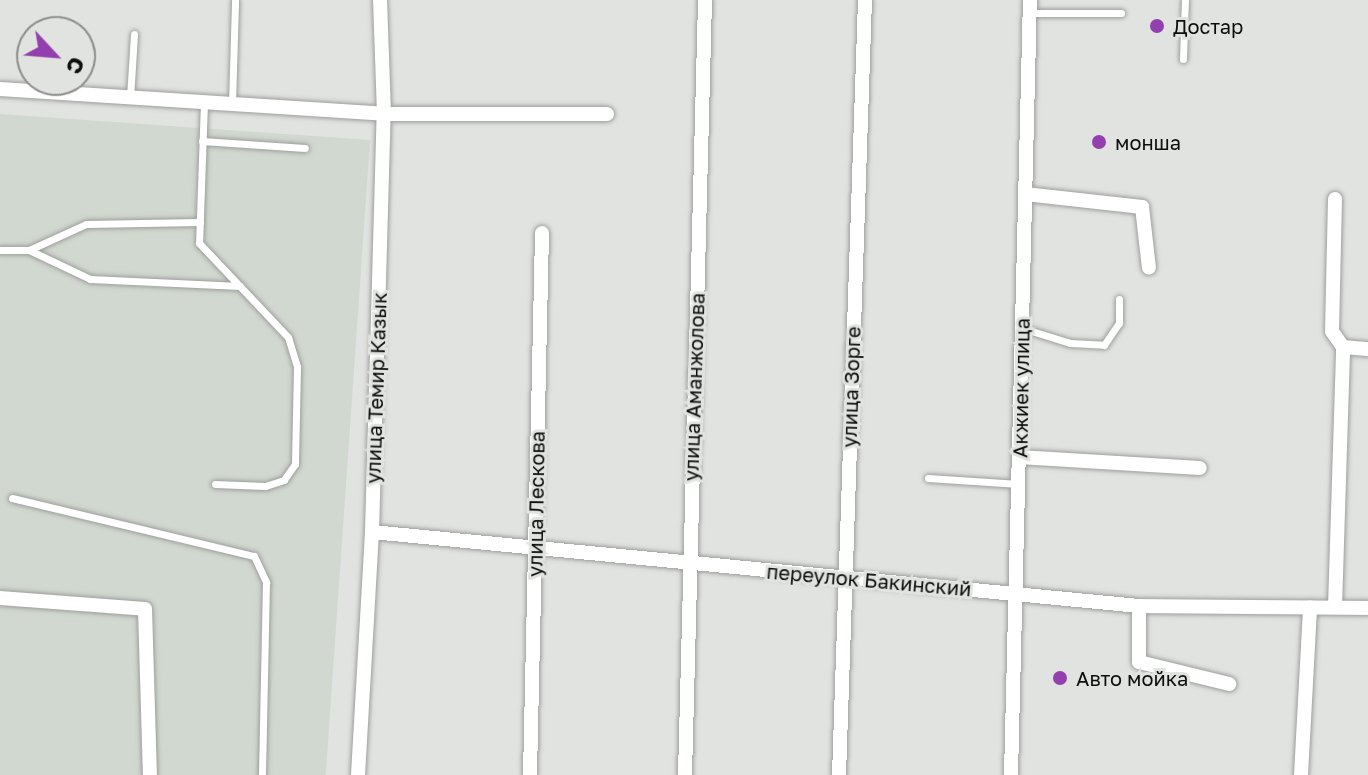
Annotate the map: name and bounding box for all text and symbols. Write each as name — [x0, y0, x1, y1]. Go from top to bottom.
place label: Достар — [1173, 14, 1243, 38]
north arrow — [16, 16, 96, 96]
marker: Достар — [1148, 17, 1166, 35]
text: С — [61, 53, 92, 79]
place label: монша — [1115, 130, 1181, 154]
marker: монша — [1090, 133, 1108, 151]
street label: улица Темир Казык — [361, 292, 391, 484]
street label: улица Аманжолова — [679, 292, 709, 482]
street label: Акжиек улица — [1008, 318, 1034, 458]
street label: улица Зорге — [837, 326, 865, 448]
street label: улица Лескова — [523, 431, 549, 577]
street label: переулок Бакинский — [766, 559, 972, 601]
place label: Авто мойка — [1076, 666, 1188, 690]
marker: Авто мойка — [1051, 669, 1069, 687]

